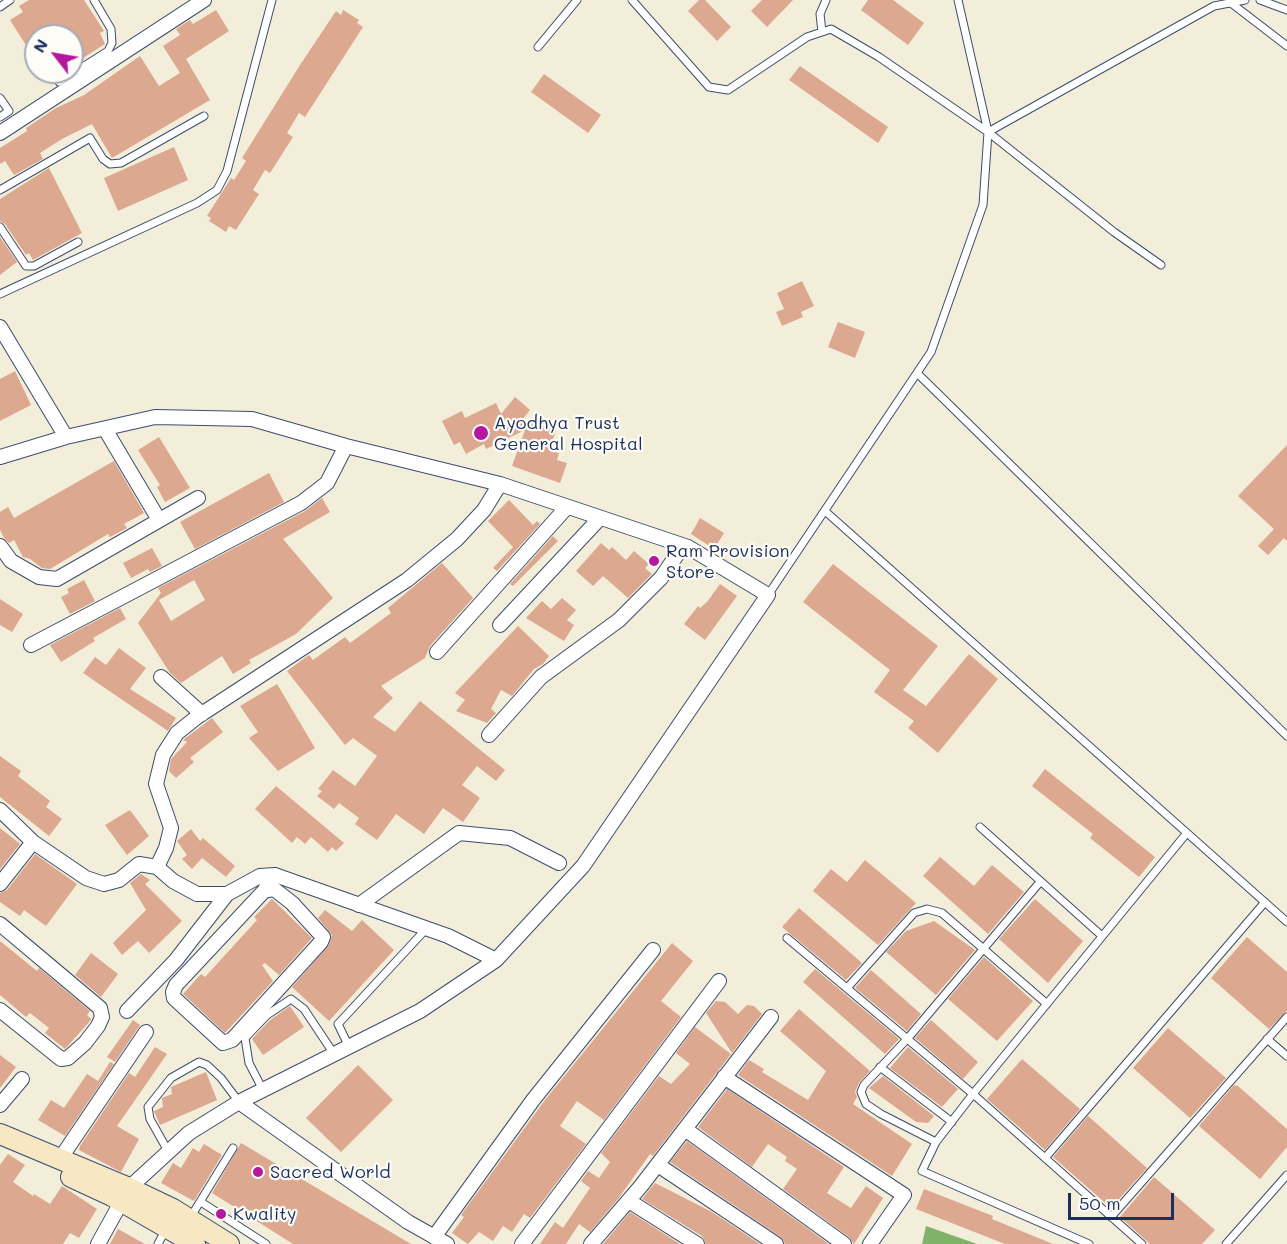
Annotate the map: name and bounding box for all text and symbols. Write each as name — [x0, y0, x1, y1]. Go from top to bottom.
north arrow — [24, 24, 84, 84]
text: N — [28, 35, 52, 56]
place label: Ayodhya Trust General Hospital — [494, 412, 643, 454]
marker: Ayodhya Trust General Hospital — [472, 424, 490, 442]
place label: Ram Provision Store — [666, 540, 789, 582]
marker: Ram Provision Store — [647, 554, 661, 568]
place label: Sacred World — [270, 1161, 391, 1183]
marker: Sacred World — [251, 1165, 265, 1179]
scale bar — [1071, 1181, 1178, 1219]
text: 50 m — [1079, 1191, 1121, 1215]
place label: Kwality — [233, 1203, 296, 1225]
marker: Kwality — [214, 1207, 228, 1221]

